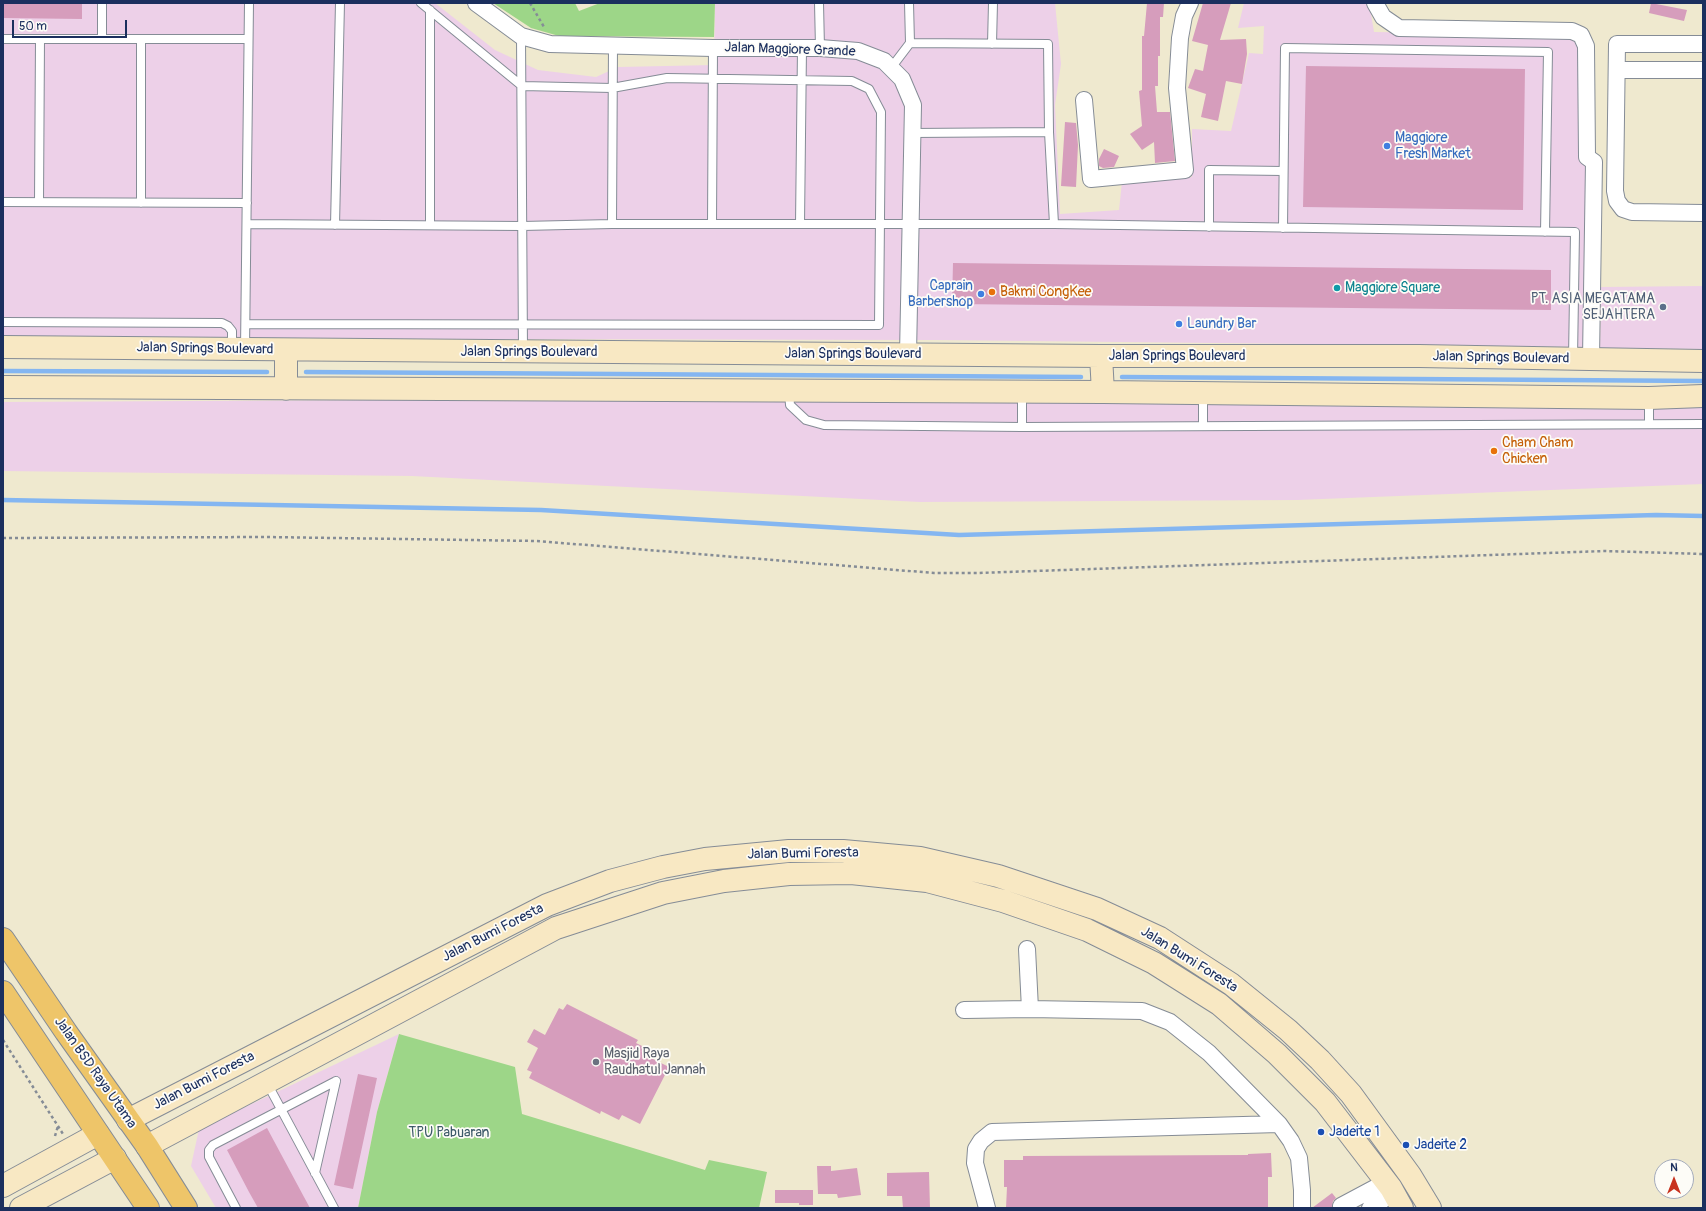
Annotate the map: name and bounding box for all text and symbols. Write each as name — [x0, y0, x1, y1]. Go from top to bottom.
scale bar — [14, 12, 129, 38]
text: 50 m — [19, 19, 47, 34]
street label: Jalan Maggiore Grande — [724, 39, 856, 61]
place label: Maggiore Fresh Market — [1395, 130, 1471, 162]
marker: Maggiore Fresh Market — [1382, 141, 1392, 151]
place label: Caprain Barbershop — [908, 278, 973, 310]
place label: Maggiore Square — [1345, 280, 1440, 296]
marker: Maggiore Square — [1332, 283, 1342, 293]
place label: Bakmi CongKee — [1000, 284, 1091, 300]
marker: Bakmi CongKee — [987, 287, 997, 297]
marker: Caprain Barbershop — [976, 289, 986, 299]
place label: PT. ASIA MEGATAMA SEJAHTERA — [1531, 291, 1655, 324]
marker: PT. ASIA MEGATAMA SEJAHTERA — [1658, 302, 1668, 312]
place label: Laundry Bar — [1187, 316, 1256, 332]
marker: Laundry Bar — [1174, 319, 1184, 329]
street label: Jalan Springs Boulevard — [136, 339, 274, 359]
street label: Jalan Springs Boulevard — [460, 344, 598, 360]
street label: Jalan Springs Boulevard — [784, 346, 922, 362]
street label: Jalan Springs Boulevard — [1108, 348, 1246, 364]
street label: Jalan Springs Boulevard — [1432, 348, 1570, 368]
place label: Cham Cham Chicken — [1502, 435, 1573, 468]
marker: Cham Cham Chicken — [1489, 446, 1499, 456]
street label: Jalan Bumi Foresta — [747, 845, 859, 863]
street label: Jalan Bumi Foresta — [440, 900, 546, 966]
street label: Jalan Bumi Foresta — [1137, 923, 1241, 997]
street label: Jalan BSD Raya Utama — [50, 1014, 140, 1132]
place label: Masjid Raya Raudhatul Jannah — [604, 1046, 706, 1078]
street label: Jalan Bumi Foresta — [151, 1048, 257, 1114]
marker: Masjid Raya Raudhatul Jannah — [591, 1057, 601, 1067]
place label: Jadeite 1 — [1329, 1124, 1380, 1140]
park label: TPU Pabuaran — [409, 1125, 489, 1141]
marker: Jadeite 1 — [1316, 1127, 1326, 1137]
place label: Jadeite 2 — [1414, 1137, 1467, 1153]
marker: Jadeite 2 — [1401, 1140, 1411, 1150]
north arrow — [1654, 1159, 1694, 1199]
text: N — [1670, 1161, 1678, 1174]

